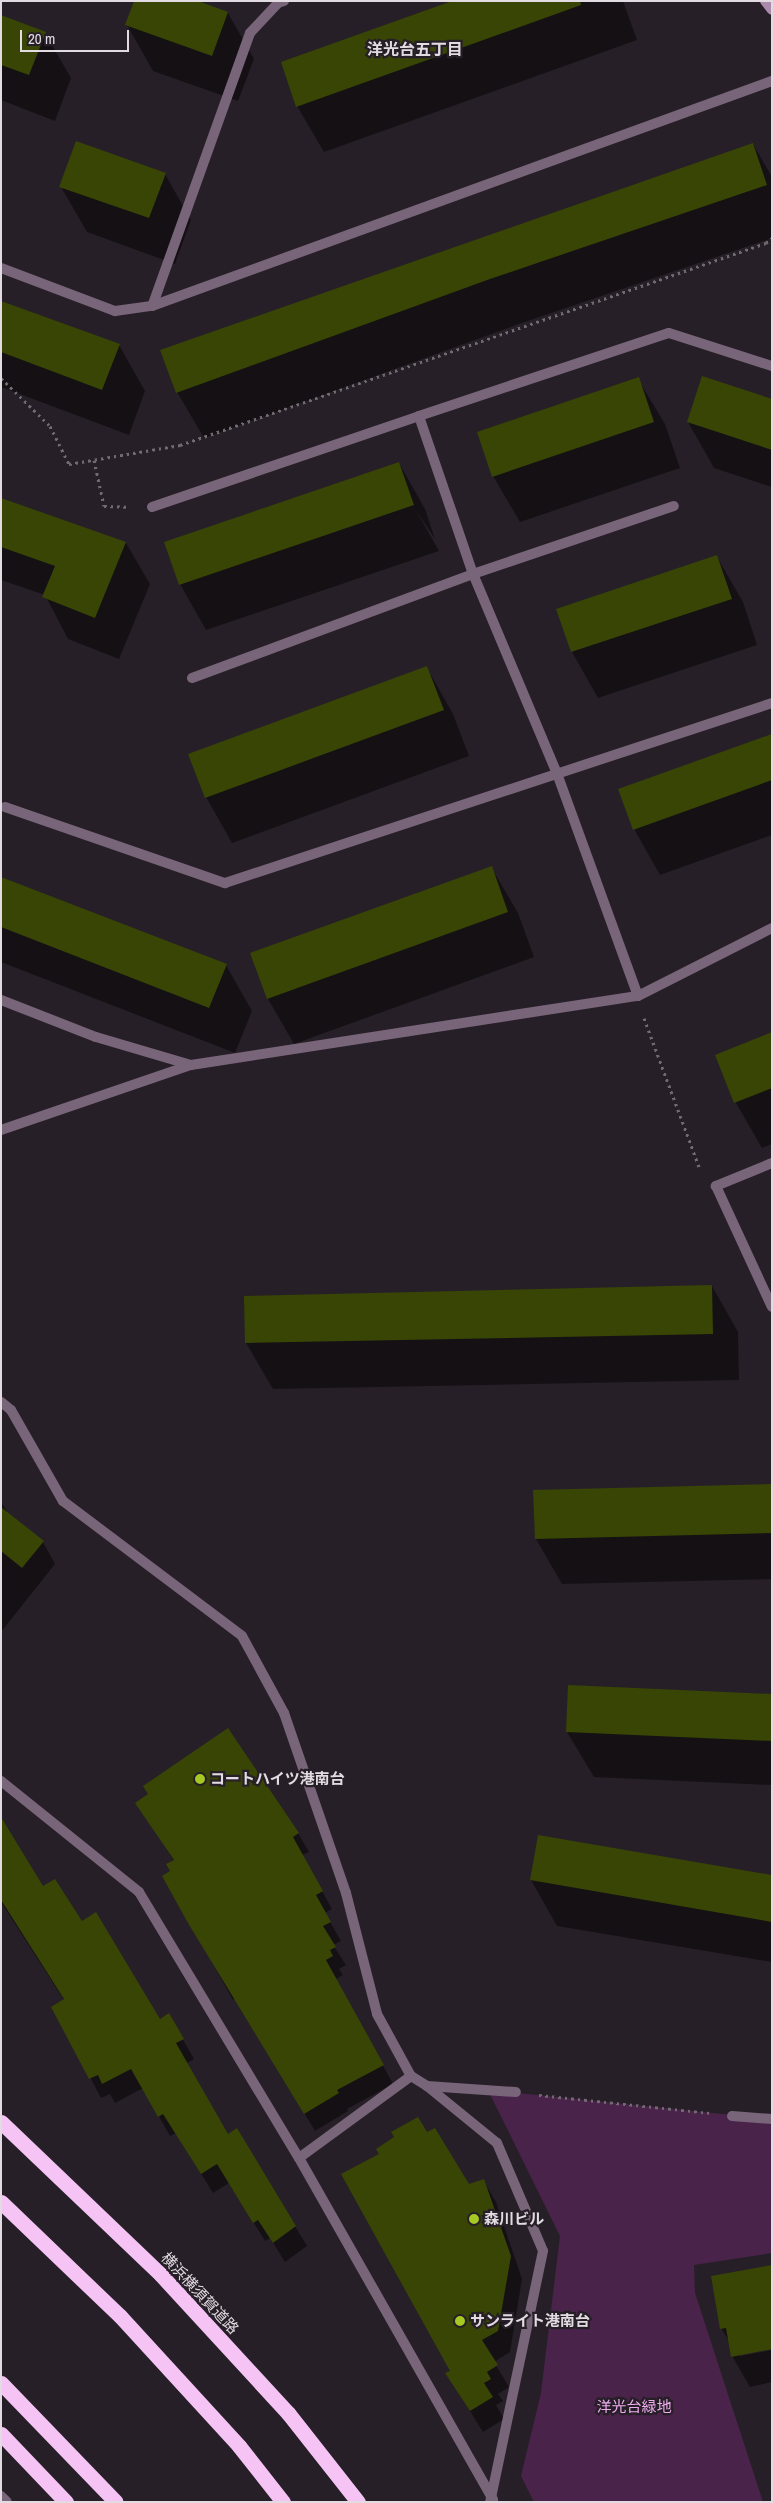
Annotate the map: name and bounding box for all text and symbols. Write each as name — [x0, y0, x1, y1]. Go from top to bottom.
scale bar — [22, 20, 131, 52]
text: 20 m — [28, 28, 55, 49]
district label: 洋光台五丁目 — [367, 39, 463, 59]
place label: コートハイツ港南台 — [210, 1770, 345, 1788]
marker: コートハイツ港南台 — [194, 1773, 206, 1785]
place label: 森川ビル — [484, 2210, 544, 2228]
marker: 森川ビル — [468, 2213, 480, 2225]
street label: 横浜横須賀道路 — [158, 2248, 242, 2338]
place label: サンライト港南台 — [470, 2312, 590, 2330]
marker: サンライト港南台 — [454, 2315, 466, 2327]
park label: 洋光台緑地 — [597, 2398, 671, 2416]

